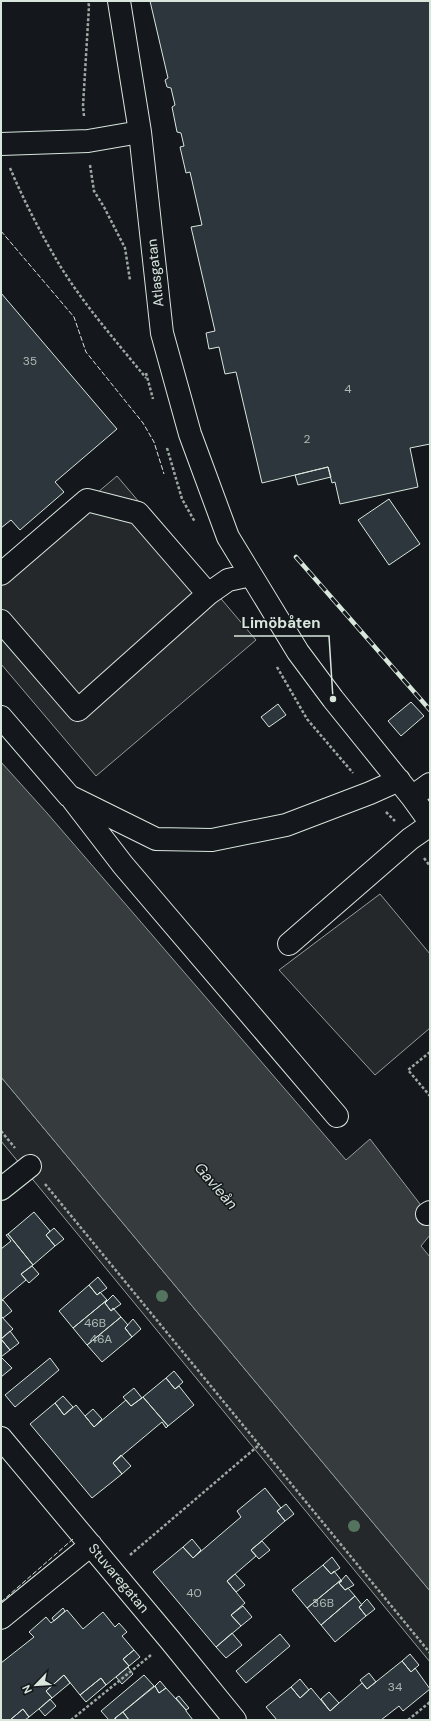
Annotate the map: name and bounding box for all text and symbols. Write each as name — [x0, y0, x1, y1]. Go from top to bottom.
street label: Atlasgatan — [142, 238, 168, 308]
house number: 35 — [23, 353, 37, 369]
house number: 4 — [344, 381, 352, 397]
house number: 2 — [304, 431, 311, 447]
callout: Limöbåten — [234, 609, 329, 636]
text: Limöbåten — [242, 613, 320, 633]
water label: Gavleån — [190, 1158, 242, 1214]
house number: 46B — [84, 1315, 106, 1331]
house number: 46A — [90, 1331, 112, 1347]
street label: Stuvaregatan — [85, 1539, 153, 1617]
house number: 40 — [186, 1585, 202, 1601]
house number: 36B — [312, 1595, 334, 1611]
north arrow — [16, 1665, 56, 1705]
house number: 34 — [388, 1679, 402, 1695]
text: N — [19, 1683, 35, 1696]

